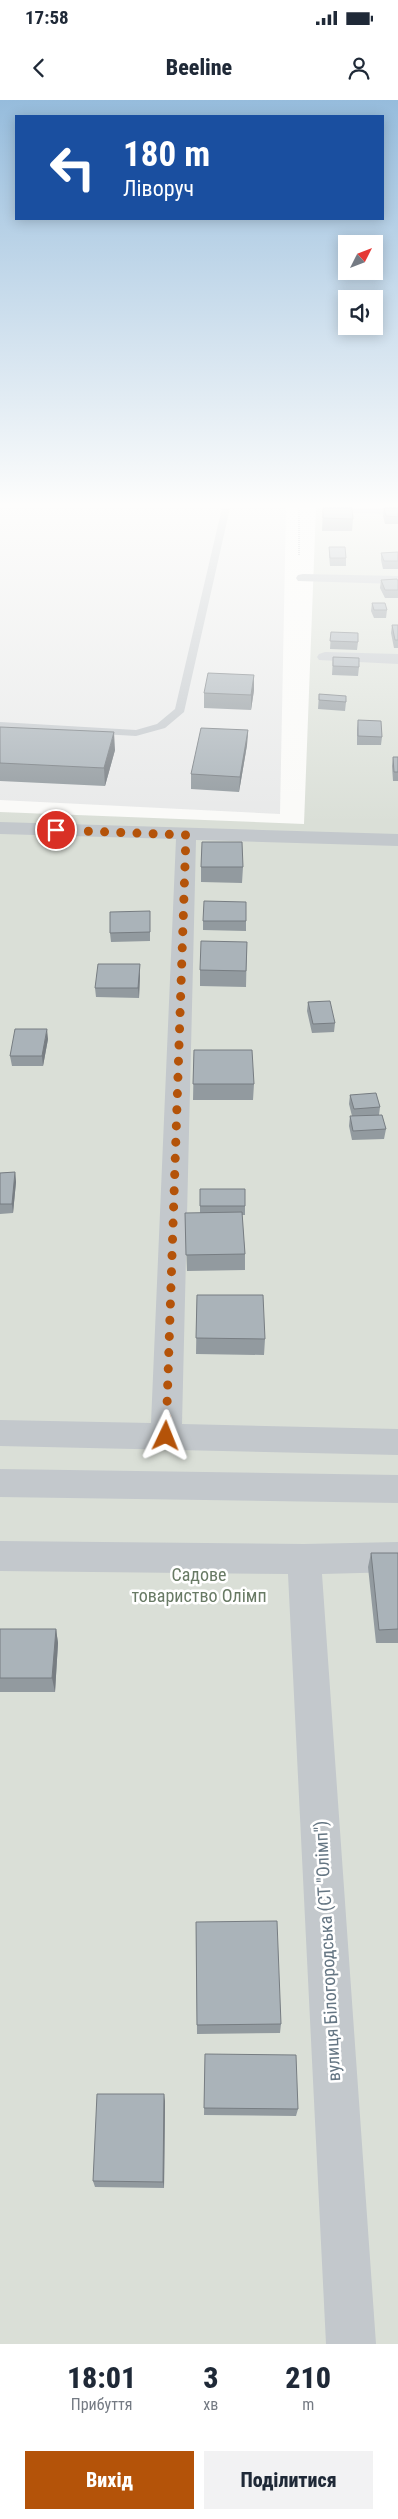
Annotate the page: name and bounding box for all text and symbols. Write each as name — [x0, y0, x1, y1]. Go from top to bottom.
text: 17:58 — [25, 6, 69, 29]
icon: back — [25, 54, 53, 82]
icon: person — [345, 54, 373, 82]
text: Beeline — [166, 55, 232, 80]
text: 180 m — [123, 134, 210, 175]
icon: left — [40, 135, 105, 200]
text: Ліворуч — [123, 176, 194, 201]
north arrow — [338, 235, 382, 280]
map controls — [338, 235, 383, 335]
button: sound — [338, 290, 383, 335]
pin — [35, 809, 77, 851]
icon: arrive — [42, 816, 70, 844]
position arrow — [139, 1409, 191, 1461]
park label: Садове товариство Олімп — [131, 1564, 267, 1606]
street label: вулиця Білогородська (СТ "Олімп") — [310, 1820, 345, 2082]
text: 18:01 — [67, 2360, 136, 2395]
text: 3 — [203, 2360, 218, 2395]
text: 210 — [285, 2360, 331, 2395]
text: Прибуття — [71, 2395, 132, 2414]
text: хв — [203, 2395, 218, 2414]
text: m — [302, 2395, 314, 2414]
button: Вихід — [25, 2451, 194, 2509]
button: Поділитися — [204, 2451, 373, 2509]

